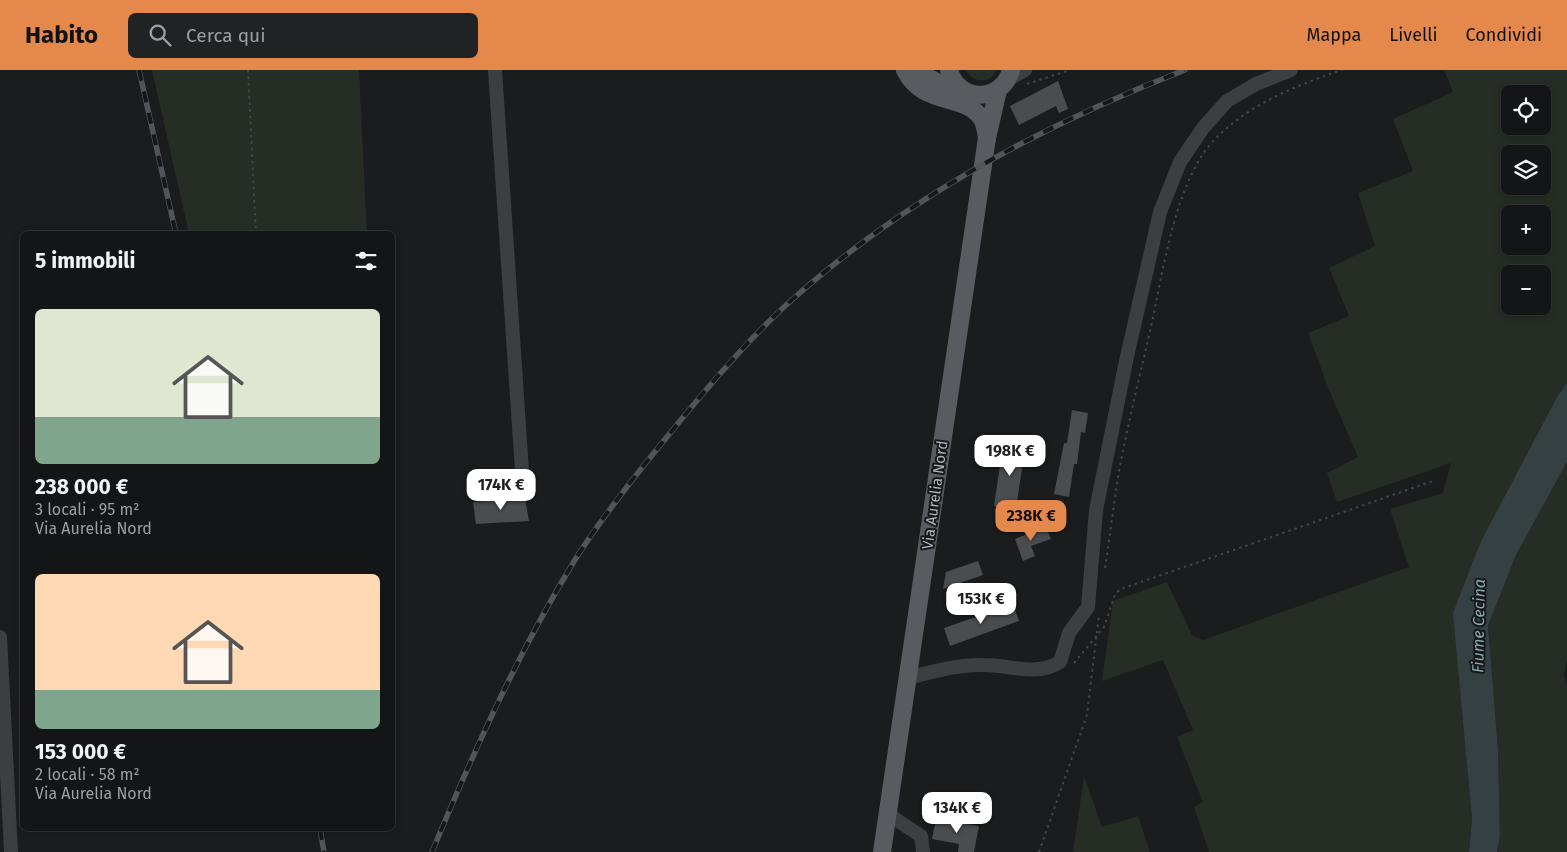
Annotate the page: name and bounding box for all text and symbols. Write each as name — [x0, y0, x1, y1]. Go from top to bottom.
search box — [128, 13, 478, 58]
text: Habito — [25, 21, 98, 49]
icon: search — [146, 21, 174, 49]
text: Cerca qui — [186, 24, 266, 47]
text: Mappa — [1307, 24, 1361, 46]
text: Livelli — [1389, 24, 1438, 46]
text: Condividi — [1466, 24, 1542, 46]
map controls — [1501, 85, 1551, 315]
button: locate — [1501, 85, 1551, 135]
button: layers — [1501, 145, 1551, 195]
button: + — [1501, 205, 1551, 255]
icon: filters — [352, 247, 380, 275]
text: 5 immobili — [35, 248, 136, 274]
button: − — [1501, 265, 1551, 315]
icon: home — [163, 342, 253, 432]
pin: 198K € — [969, 434, 1051, 477]
street label: Via Aurelia Nord — [918, 439, 952, 551]
text: 198K € — [985, 441, 1035, 460]
pin: 174K € — [460, 468, 542, 511]
text: 238 000 € — [35, 474, 128, 500]
text: 174K € — [478, 475, 524, 494]
text: 3 locali · 95 m² — [35, 500, 139, 519]
pin: 238K € — [990, 500, 1072, 542]
text: 238K € — [1006, 506, 1056, 525]
text: Via Aurelia Nord — [35, 519, 152, 538]
water label: Fiume Cecina — [1468, 579, 1489, 673]
pin: 153K € — [940, 582, 1022, 625]
text: 153K € — [957, 589, 1005, 608]
icon: home — [163, 607, 253, 697]
text: 153 000 € — [35, 739, 126, 765]
text: 2 locali · 58 m² — [35, 765, 140, 784]
text: Via Aurelia Nord — [35, 784, 152, 803]
pin: 134K € — [916, 792, 998, 834]
text: 134K € — [933, 798, 981, 817]

